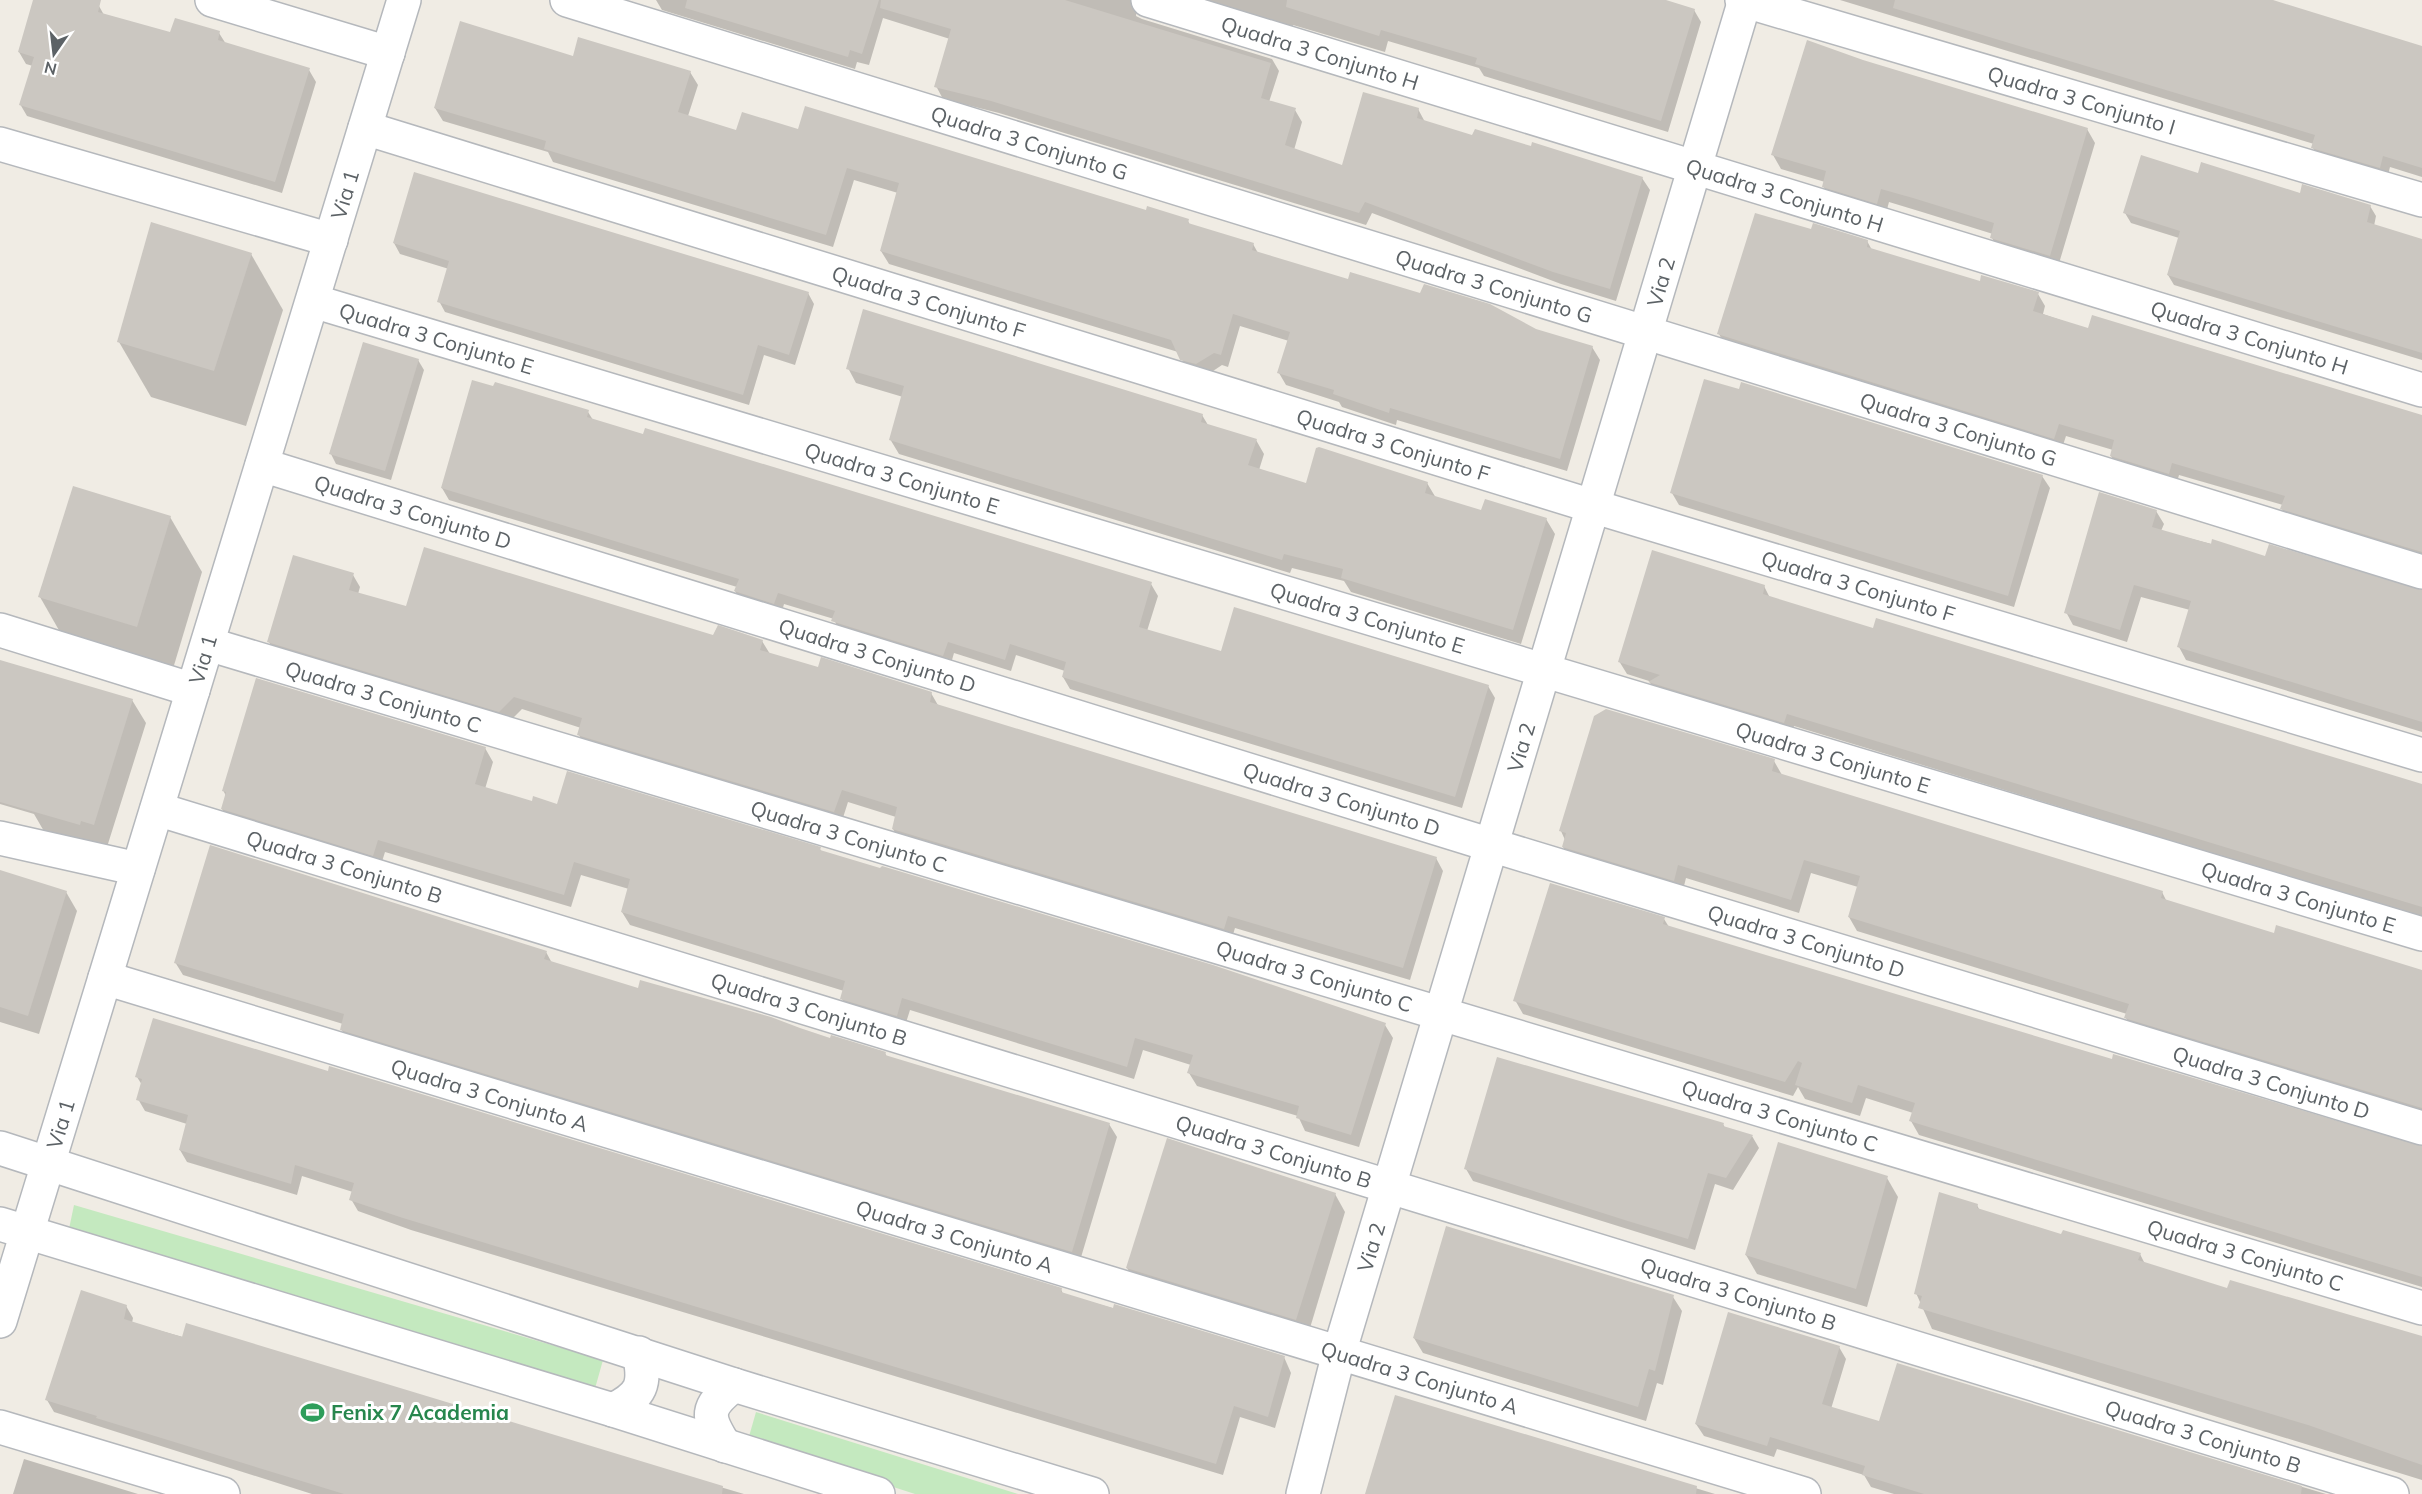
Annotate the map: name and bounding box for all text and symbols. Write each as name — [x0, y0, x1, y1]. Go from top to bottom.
street label: Quadra 3 Conjunto H — [1218, 10, 1422, 95]
north arrow — [24, 24, 84, 84]
text: N — [42, 57, 59, 80]
street label: Quadra 3 Conjunto I — [1984, 60, 2179, 140]
street label: Quadra 3 Conjunto G — [928, 100, 1131, 185]
street label: Quadra 3 Conjunto H — [1683, 152, 1887, 237]
street label: Via 1 — [325, 167, 364, 222]
street label: Quadra 3 Conjunto G — [1392, 243, 1596, 328]
street label: Via 2 — [1641, 254, 1680, 310]
street label: Quadra 3 Conjunto F — [829, 260, 1029, 344]
street label: Quadra 3 Conjunto H — [2147, 295, 2352, 380]
street label: Quadra 3 Conjunto E — [336, 297, 537, 380]
street label: Quadra 3 Conjunto G — [1857, 386, 2060, 472]
street label: Quadra 3 Conjunto F — [1293, 403, 1493, 487]
street label: Quadra 3 Conjunto E — [802, 436, 1002, 519]
street label: Quadra 3 Conjunto D — [311, 469, 515, 554]
street label: Quadra 3 Conjunto F — [1758, 545, 1959, 627]
street label: Quadra 3 Conjunto E — [1267, 576, 1468, 659]
street label: Quadra 3 Conjunto D — [775, 613, 979, 698]
street label: Via 1 — [183, 631, 222, 687]
street label: Quadra 3 Conjunto C — [282, 655, 485, 738]
street label: Quadra 3 Conjunto E — [1733, 716, 1933, 799]
street label: Via 2 — [1501, 719, 1540, 775]
street label: Quadra 3 Conjunto D — [1240, 756, 1443, 842]
street label: Quadra 3 Conjunto C — [747, 794, 950, 878]
street label: Quadra 3 Conjunto B — [243, 824, 446, 909]
street label: Quadra 3 Conjunto E — [2198, 855, 2399, 938]
street label: Quadra 3 Conjunto D — [1704, 899, 1908, 983]
street label: Quadra 3 Conjunto C — [1213, 934, 1416, 1018]
street label: Quadra 3 Conjunto B — [708, 967, 910, 1051]
street label: Quadra 3 Conjunto D — [2169, 1040, 2373, 1124]
street label: Quadra 3 Conjunto A — [388, 1053, 592, 1137]
street label: Quadra 3 Conjunto C — [1679, 1074, 1881, 1157]
street label: Via 1 — [40, 1096, 80, 1152]
street label: Quadra 3 Conjunto B — [1173, 1109, 1375, 1194]
street label: Quadra 3 Conjunto A — [853, 1194, 1057, 1278]
street label: Quadra 3 Conjunto C — [2144, 1213, 2347, 1297]
street label: Via 2 — [1351, 1219, 1390, 1275]
street label: Quadra 3 Conjunto B — [1637, 1251, 1840, 1336]
street label: Quadra 3 Conjunto A — [1318, 1335, 1522, 1420]
street label: Quadra 3 Conjunto B — [2102, 1394, 2304, 1478]
sports icon: Fenix 7 Academia — [300, 1399, 326, 1425]
place label: Fenix 7 Academia — [331, 1399, 509, 1425]

